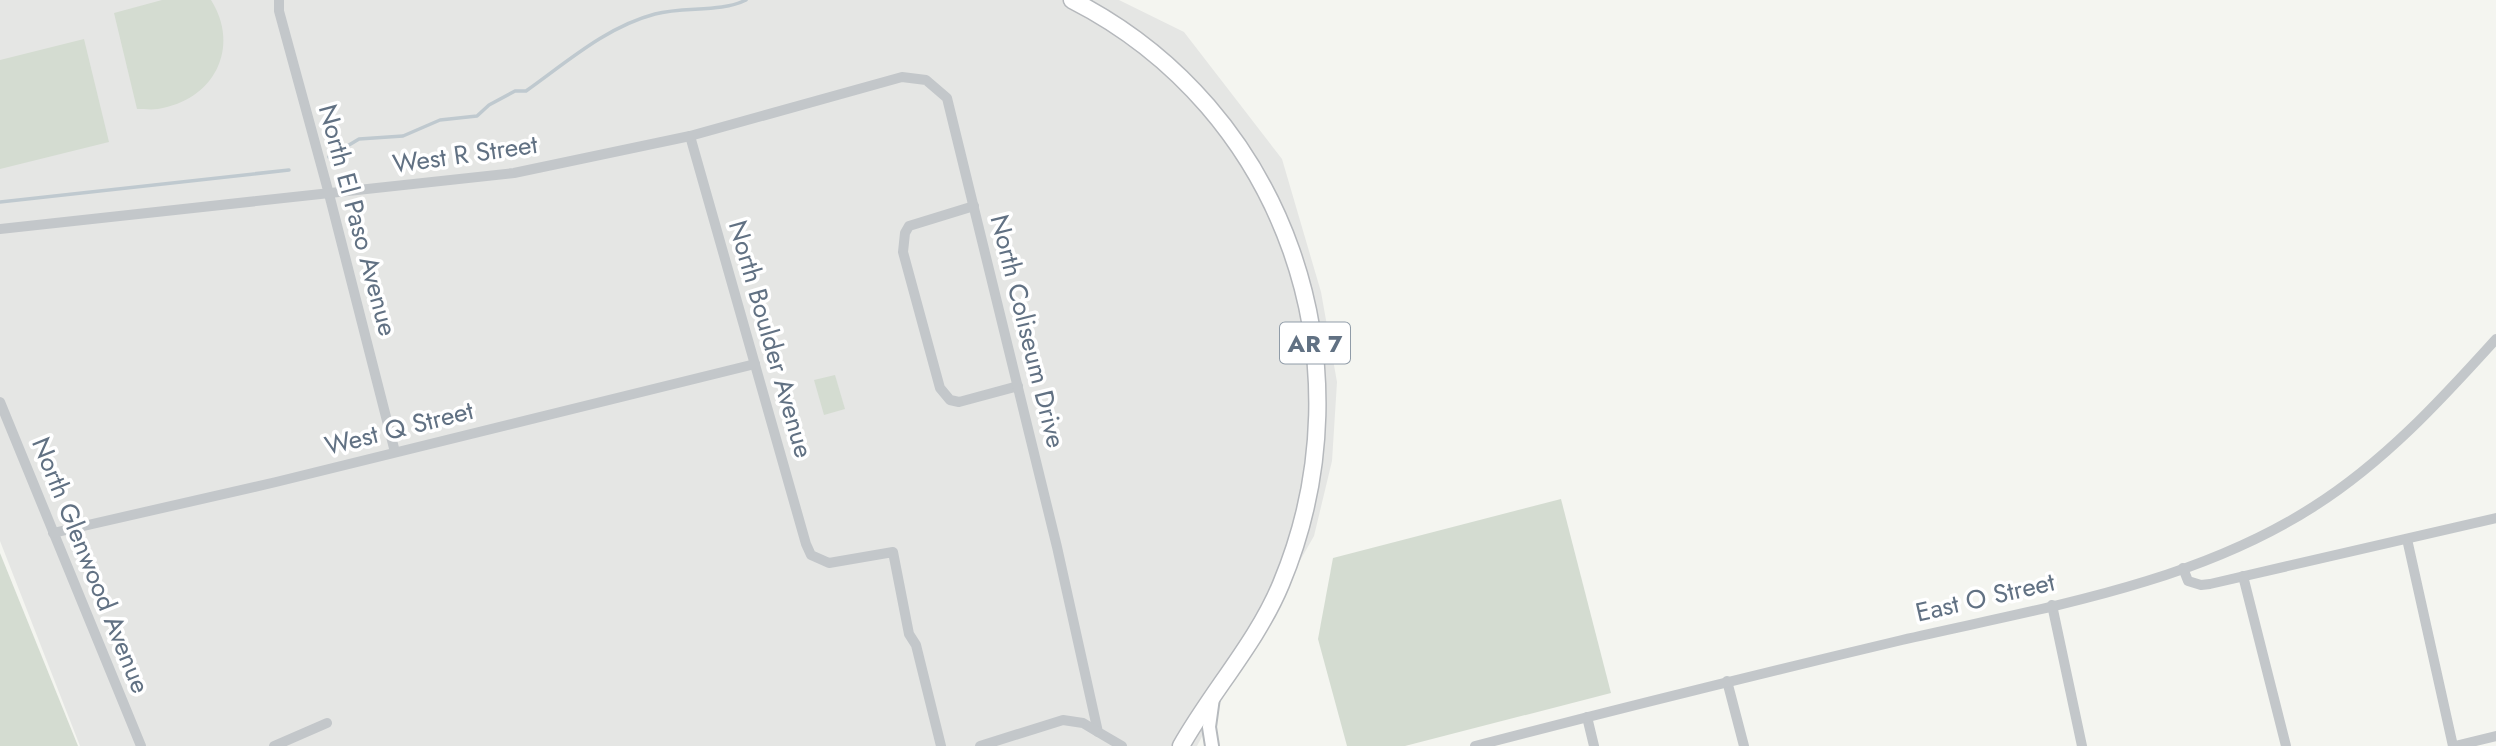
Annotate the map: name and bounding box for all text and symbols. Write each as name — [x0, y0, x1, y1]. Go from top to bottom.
street label: North El Paso Avenue — [309, 100, 407, 340]
street label: West R Street — [390, 125, 541, 183]
street label: North Coliseum Drive — [981, 210, 1075, 452]
street label: North Boulder Avenue — [719, 216, 823, 462]
road number: AR 7 — [1280, 322, 1350, 364]
street label: West Q Street — [321, 391, 478, 465]
street label: North Glenwood Avenue — [22, 431, 160, 699]
street label: East O Street — [1912, 562, 2059, 631]

